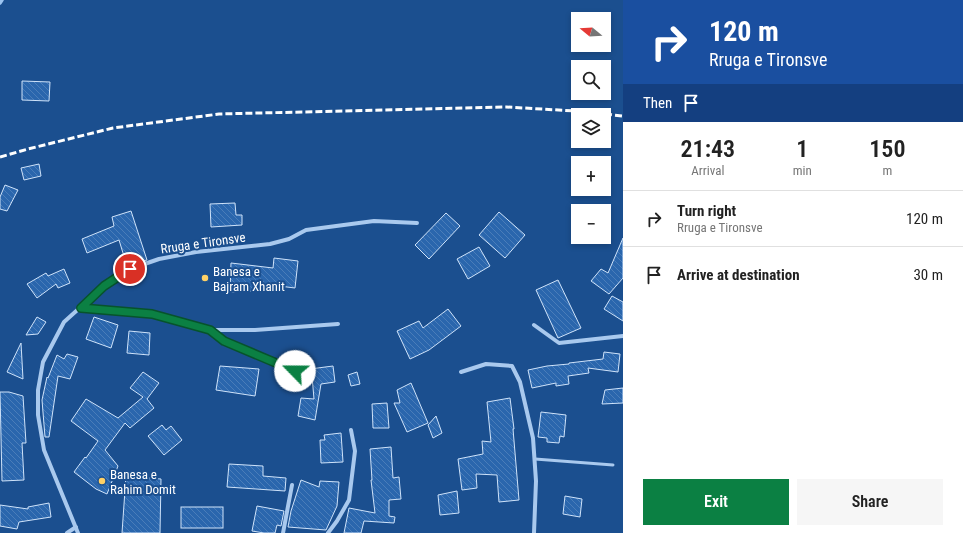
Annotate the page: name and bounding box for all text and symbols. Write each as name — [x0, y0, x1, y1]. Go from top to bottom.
north arrow — [571, 12, 611, 52]
map controls — [571, 12, 611, 244]
text: 120 m — [709, 15, 779, 48]
icon: right — [643, 16, 695, 68]
text: Rruga e Tironsve — [709, 49, 827, 70]
button: search — [571, 60, 611, 100]
icon: arrive — [680, 92, 702, 114]
text: Then — [643, 94, 672, 112]
button: layers — [571, 108, 611, 148]
text: 21:43 — [681, 135, 735, 163]
text: 1 — [796, 135, 808, 163]
text: 150 — [869, 135, 905, 163]
button: + — [571, 156, 611, 196]
text: Arrival — [691, 163, 724, 178]
text: min — [793, 163, 812, 178]
text: m — [882, 163, 892, 178]
text: Turn right — [677, 202, 736, 220]
button: − — [571, 204, 611, 244]
icon: right — [643, 208, 665, 230]
text: 120 m — [906, 210, 943, 228]
text: Rruga e Tironsve — [677, 220, 763, 235]
street label: Rruga e Tironsve — [160, 230, 246, 256]
pin — [113, 252, 147, 286]
icon: arrive — [119, 258, 141, 280]
place label: Banesa e Bajram Xhanit — [213, 264, 285, 294]
icon: arrive — [643, 264, 665, 286]
text: Arrive at destination — [677, 266, 800, 284]
text: 30 m — [913, 266, 943, 284]
marker: Banesa e Bajram Xhanit — [200, 273, 210, 283]
position arrow — [274, 350, 316, 392]
place label: Banesa e Rahim Domit — [110, 467, 176, 497]
marker: Banesa e Rahim Domit — [97, 476, 107, 486]
button: Exit — [643, 479, 789, 525]
button: Share — [797, 479, 943, 525]

